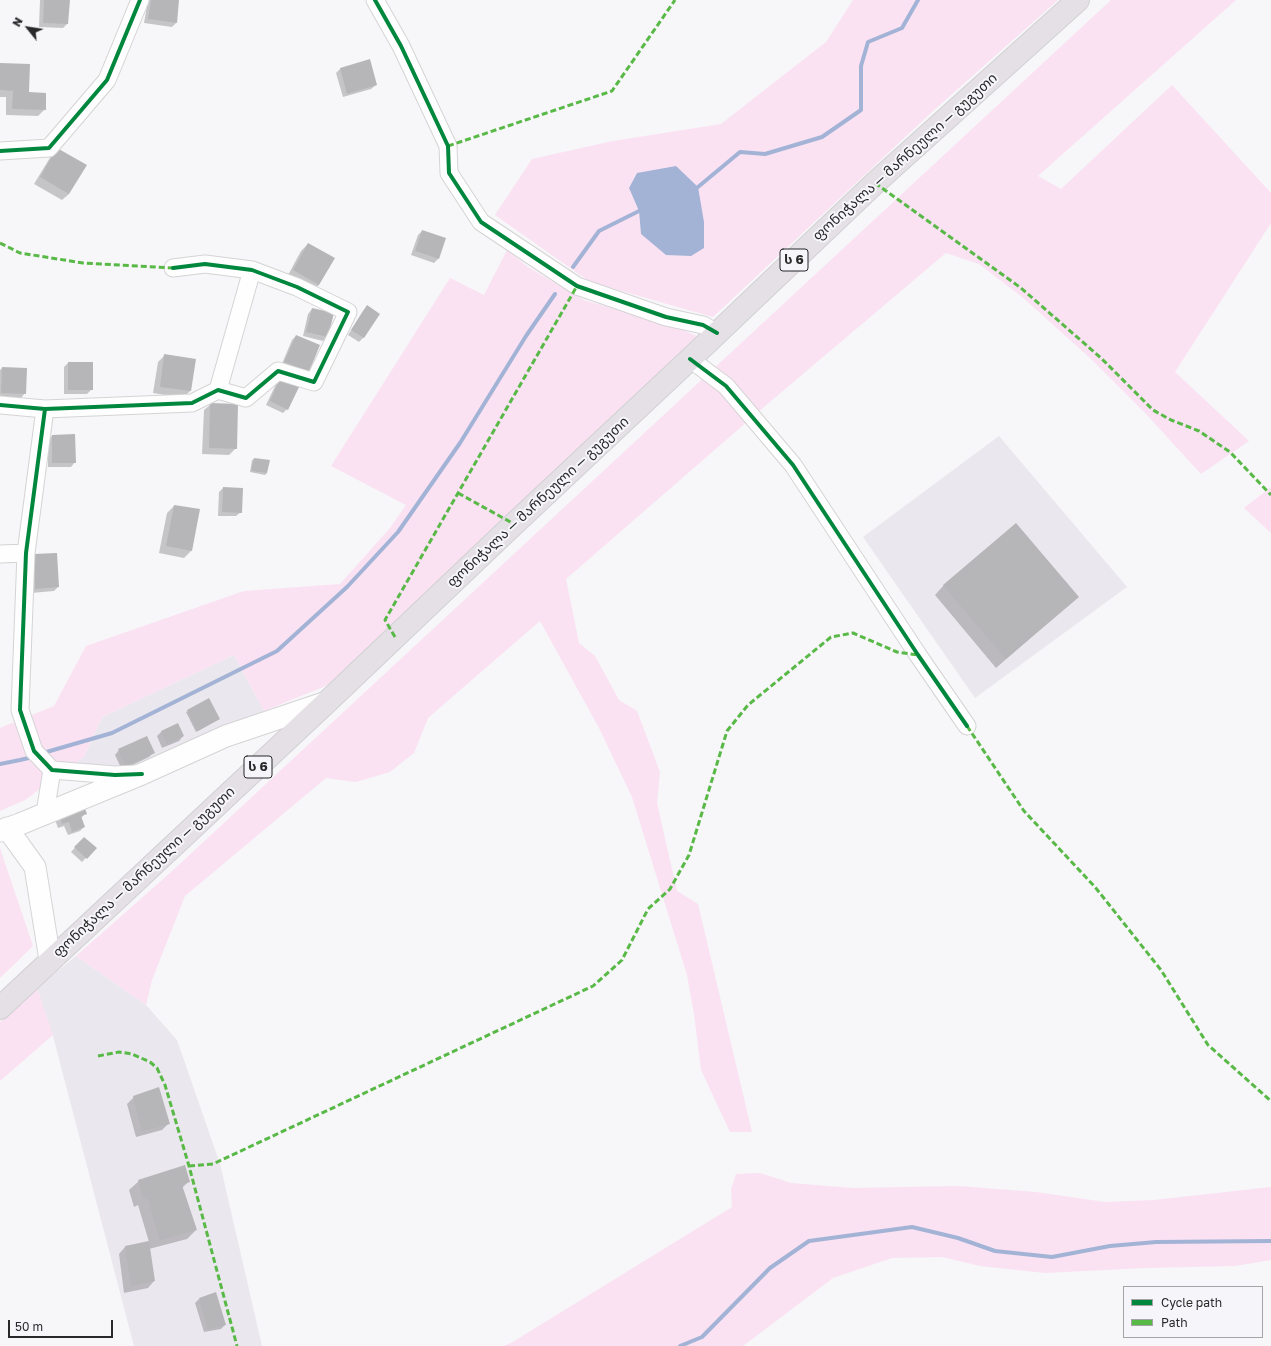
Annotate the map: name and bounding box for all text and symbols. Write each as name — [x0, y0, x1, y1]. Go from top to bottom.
north arrow — [8, 8, 48, 48]
text: N — [9, 15, 25, 29]
street label: ფონიჭალა — მარნეული — გუგუთი — [809, 70, 1001, 244]
road number: ს 6 — [780, 249, 808, 271]
street label: ფონიჭალა — მარნეული — გუგუთი — [444, 413, 632, 591]
road number: ს 6 — [244, 756, 272, 778]
street label: ფონიჭალა — მარნეული — გუგუთი — [50, 783, 238, 961]
legend — [1123, 1286, 1263, 1338]
text: Cycle path — [1161, 1295, 1222, 1310]
scale bar — [10, 1312, 115, 1338]
text: Path — [1161, 1315, 1188, 1330]
text: 50 m — [15, 1319, 43, 1334]

